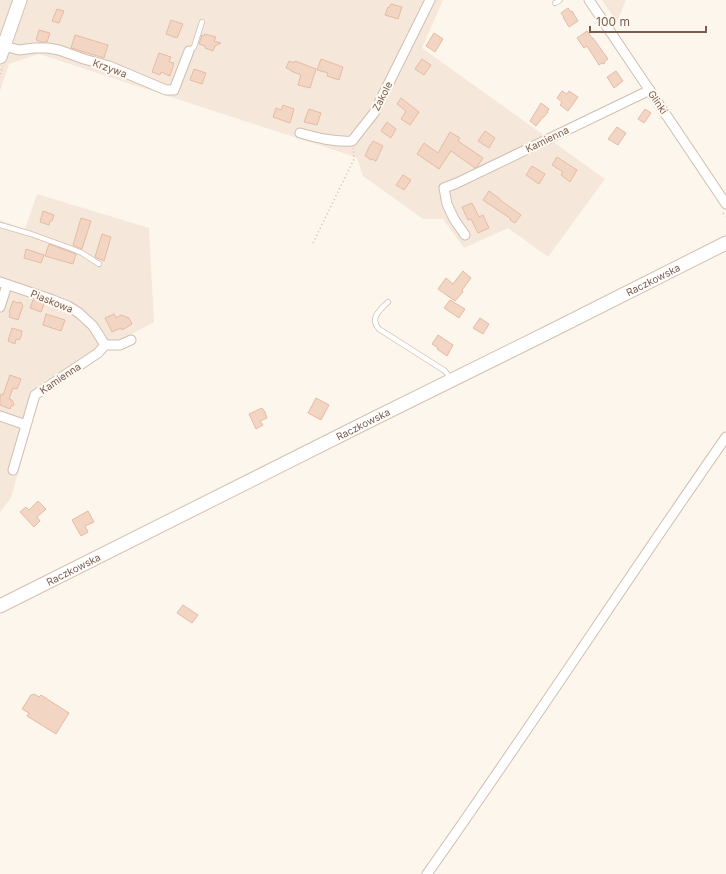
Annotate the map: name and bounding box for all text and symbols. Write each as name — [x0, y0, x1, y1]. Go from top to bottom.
scale bar — [590, 8, 706, 34]
text: 100 m — [596, 14, 630, 29]
street label: Krzywa — [91, 56, 129, 80]
street label: Zakole — [370, 79, 395, 113]
street label: Glinki — [646, 88, 670, 116]
street label: Kamienna — [523, 123, 571, 155]
street label: Raczkowska — [624, 261, 682, 298]
street label: Piaskowa — [29, 287, 75, 315]
street label: Kamienna — [37, 360, 83, 396]
street label: Raczkowska — [334, 406, 392, 443]
street label: Raczkowska — [44, 551, 102, 588]

